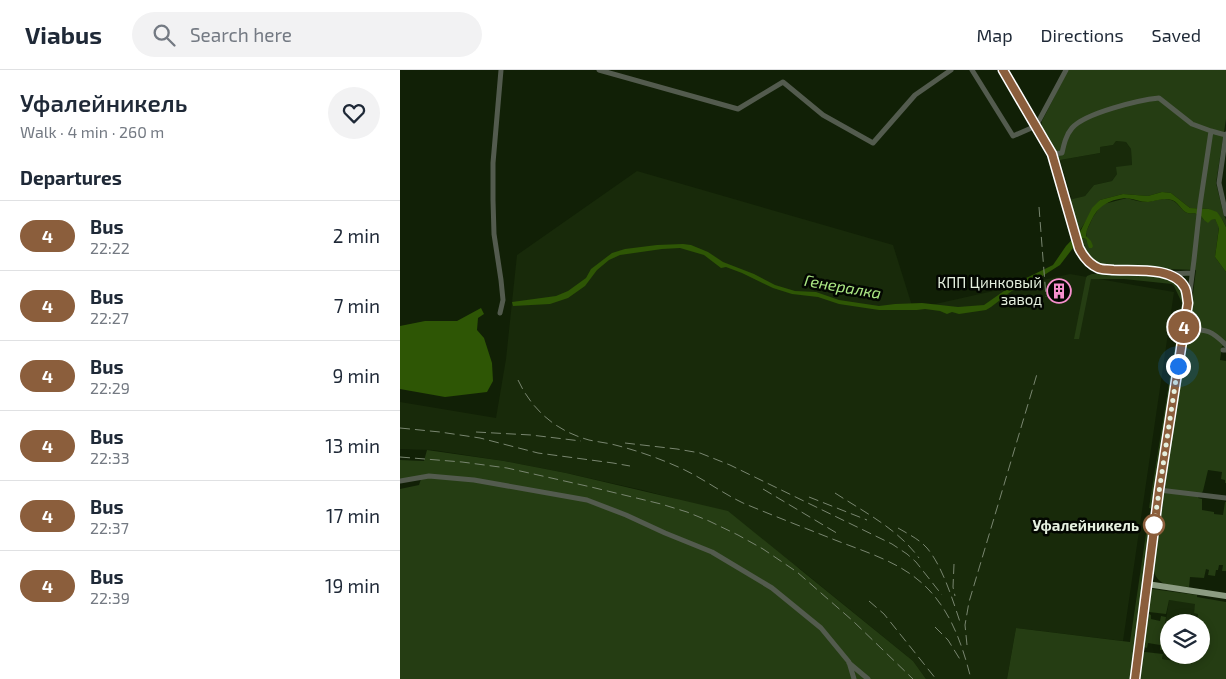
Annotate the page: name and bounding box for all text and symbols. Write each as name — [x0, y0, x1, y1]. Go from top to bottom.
search box — [132, 12, 482, 57]
text: Viabus — [25, 20, 102, 49]
icon: search — [150, 21, 178, 49]
text: Search here — [190, 23, 292, 46]
text: Map — [976, 24, 1013, 46]
text: Directions — [1041, 24, 1124, 46]
text: Saved — [1152, 24, 1201, 46]
button: heart — [328, 87, 380, 139]
text: Уфалейникель — [20, 88, 187, 117]
text: Walk · 4 min · 260 m — [20, 122, 164, 141]
text: Departures — [20, 166, 122, 189]
text: Bus — [90, 215, 124, 238]
text: 2 min — [333, 224, 380, 247]
text: 4 — [42, 225, 53, 247]
text: 22:22 — [90, 238, 130, 257]
water label: Генералка — [803, 270, 883, 302]
place label: КПП Цинковый завод — [937, 273, 1042, 308]
building icon: КПП Цинковый завод — [1046, 278, 1072, 304]
text: Bus — [90, 285, 124, 308]
text: 7 min — [334, 294, 380, 317]
text: 4 — [42, 295, 53, 317]
text: 22:27 — [90, 308, 129, 327]
line badge: 4 — [1168, 311, 1200, 343]
text: 4 — [1178, 316, 1190, 338]
your location — [1166, 354, 1191, 379]
text: Bus — [90, 355, 124, 378]
text: 9 min — [332, 364, 380, 387]
text: 4 — [42, 365, 53, 387]
text: 22:29 — [90, 378, 130, 397]
text: Bus — [90, 425, 124, 448]
text: 13 min — [325, 434, 380, 457]
text: 4 — [42, 435, 53, 457]
text: 22:33 — [90, 448, 130, 467]
text: Bus — [90, 495, 124, 518]
text: 17 min — [326, 504, 380, 527]
text: 4 — [42, 505, 53, 527]
marker: Уфалейникель — [1143, 514, 1165, 536]
place label: Уфалейникель — [1032, 516, 1139, 534]
text: 22:37 — [90, 518, 129, 537]
text: Bus — [90, 565, 124, 588]
text: 19 min — [325, 574, 380, 597]
text: 4 — [42, 575, 53, 597]
text: 22:39 — [90, 588, 130, 607]
map controls — [1160, 614, 1210, 664]
button: layers — [1160, 614, 1210, 664]

